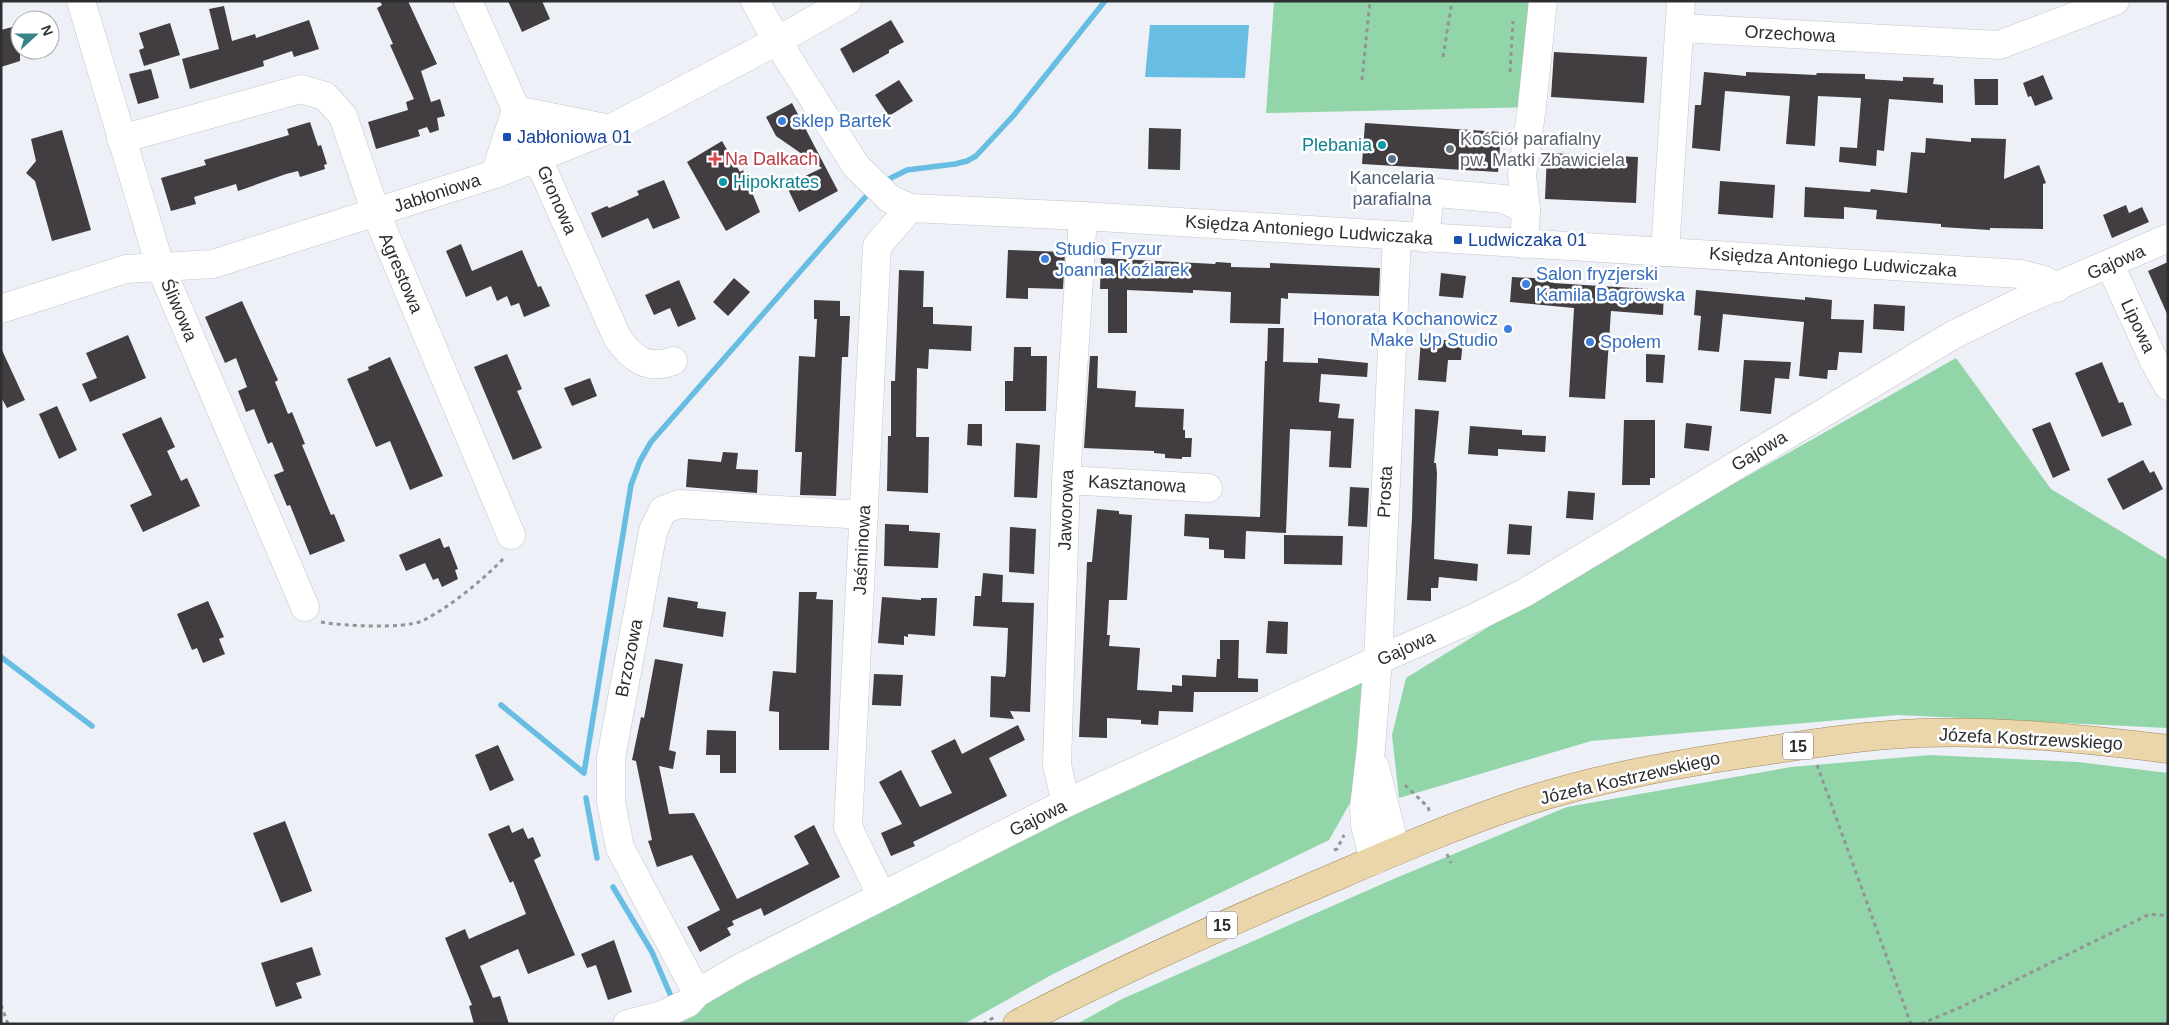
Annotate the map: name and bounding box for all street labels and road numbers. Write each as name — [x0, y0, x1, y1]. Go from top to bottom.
street label: Orzechowa — [1744, 22, 1837, 46]
street label: Gronowa — [533, 163, 581, 238]
street label: Jabłoniowa — [391, 169, 484, 216]
street label: Księdza Antoniego Ludwiczaka — [1185, 211, 1434, 249]
street label: Agrestowa — [375, 230, 427, 317]
street label: Gajowa — [2084, 240, 2149, 284]
street label: Księdza Antoniego Ludwiczaka — [1709, 243, 1958, 281]
street label: Śliwowa — [157, 275, 202, 345]
street label: Lipowa — [2117, 296, 2160, 357]
street label: Gajowa — [1728, 426, 1791, 475]
street label: Prosta — [1374, 465, 1396, 519]
street label: Jaworowa — [1055, 468, 1077, 551]
street label: Kasztanowa — [1088, 471, 1187, 497]
street label: Jaśminowa — [850, 504, 874, 595]
street label: Brzozowa — [612, 616, 647, 699]
street label: Gajowa — [1374, 626, 1439, 670]
street label: Józefa Kostrzewskiego — [1939, 724, 2123, 754]
road number: 15 — [1783, 732, 1813, 759]
street label: Józefa Kostrzewskiego — [1538, 748, 1722, 808]
street label: Gajowa — [1006, 795, 1071, 840]
road number: 15 — [1207, 912, 1237, 938]

